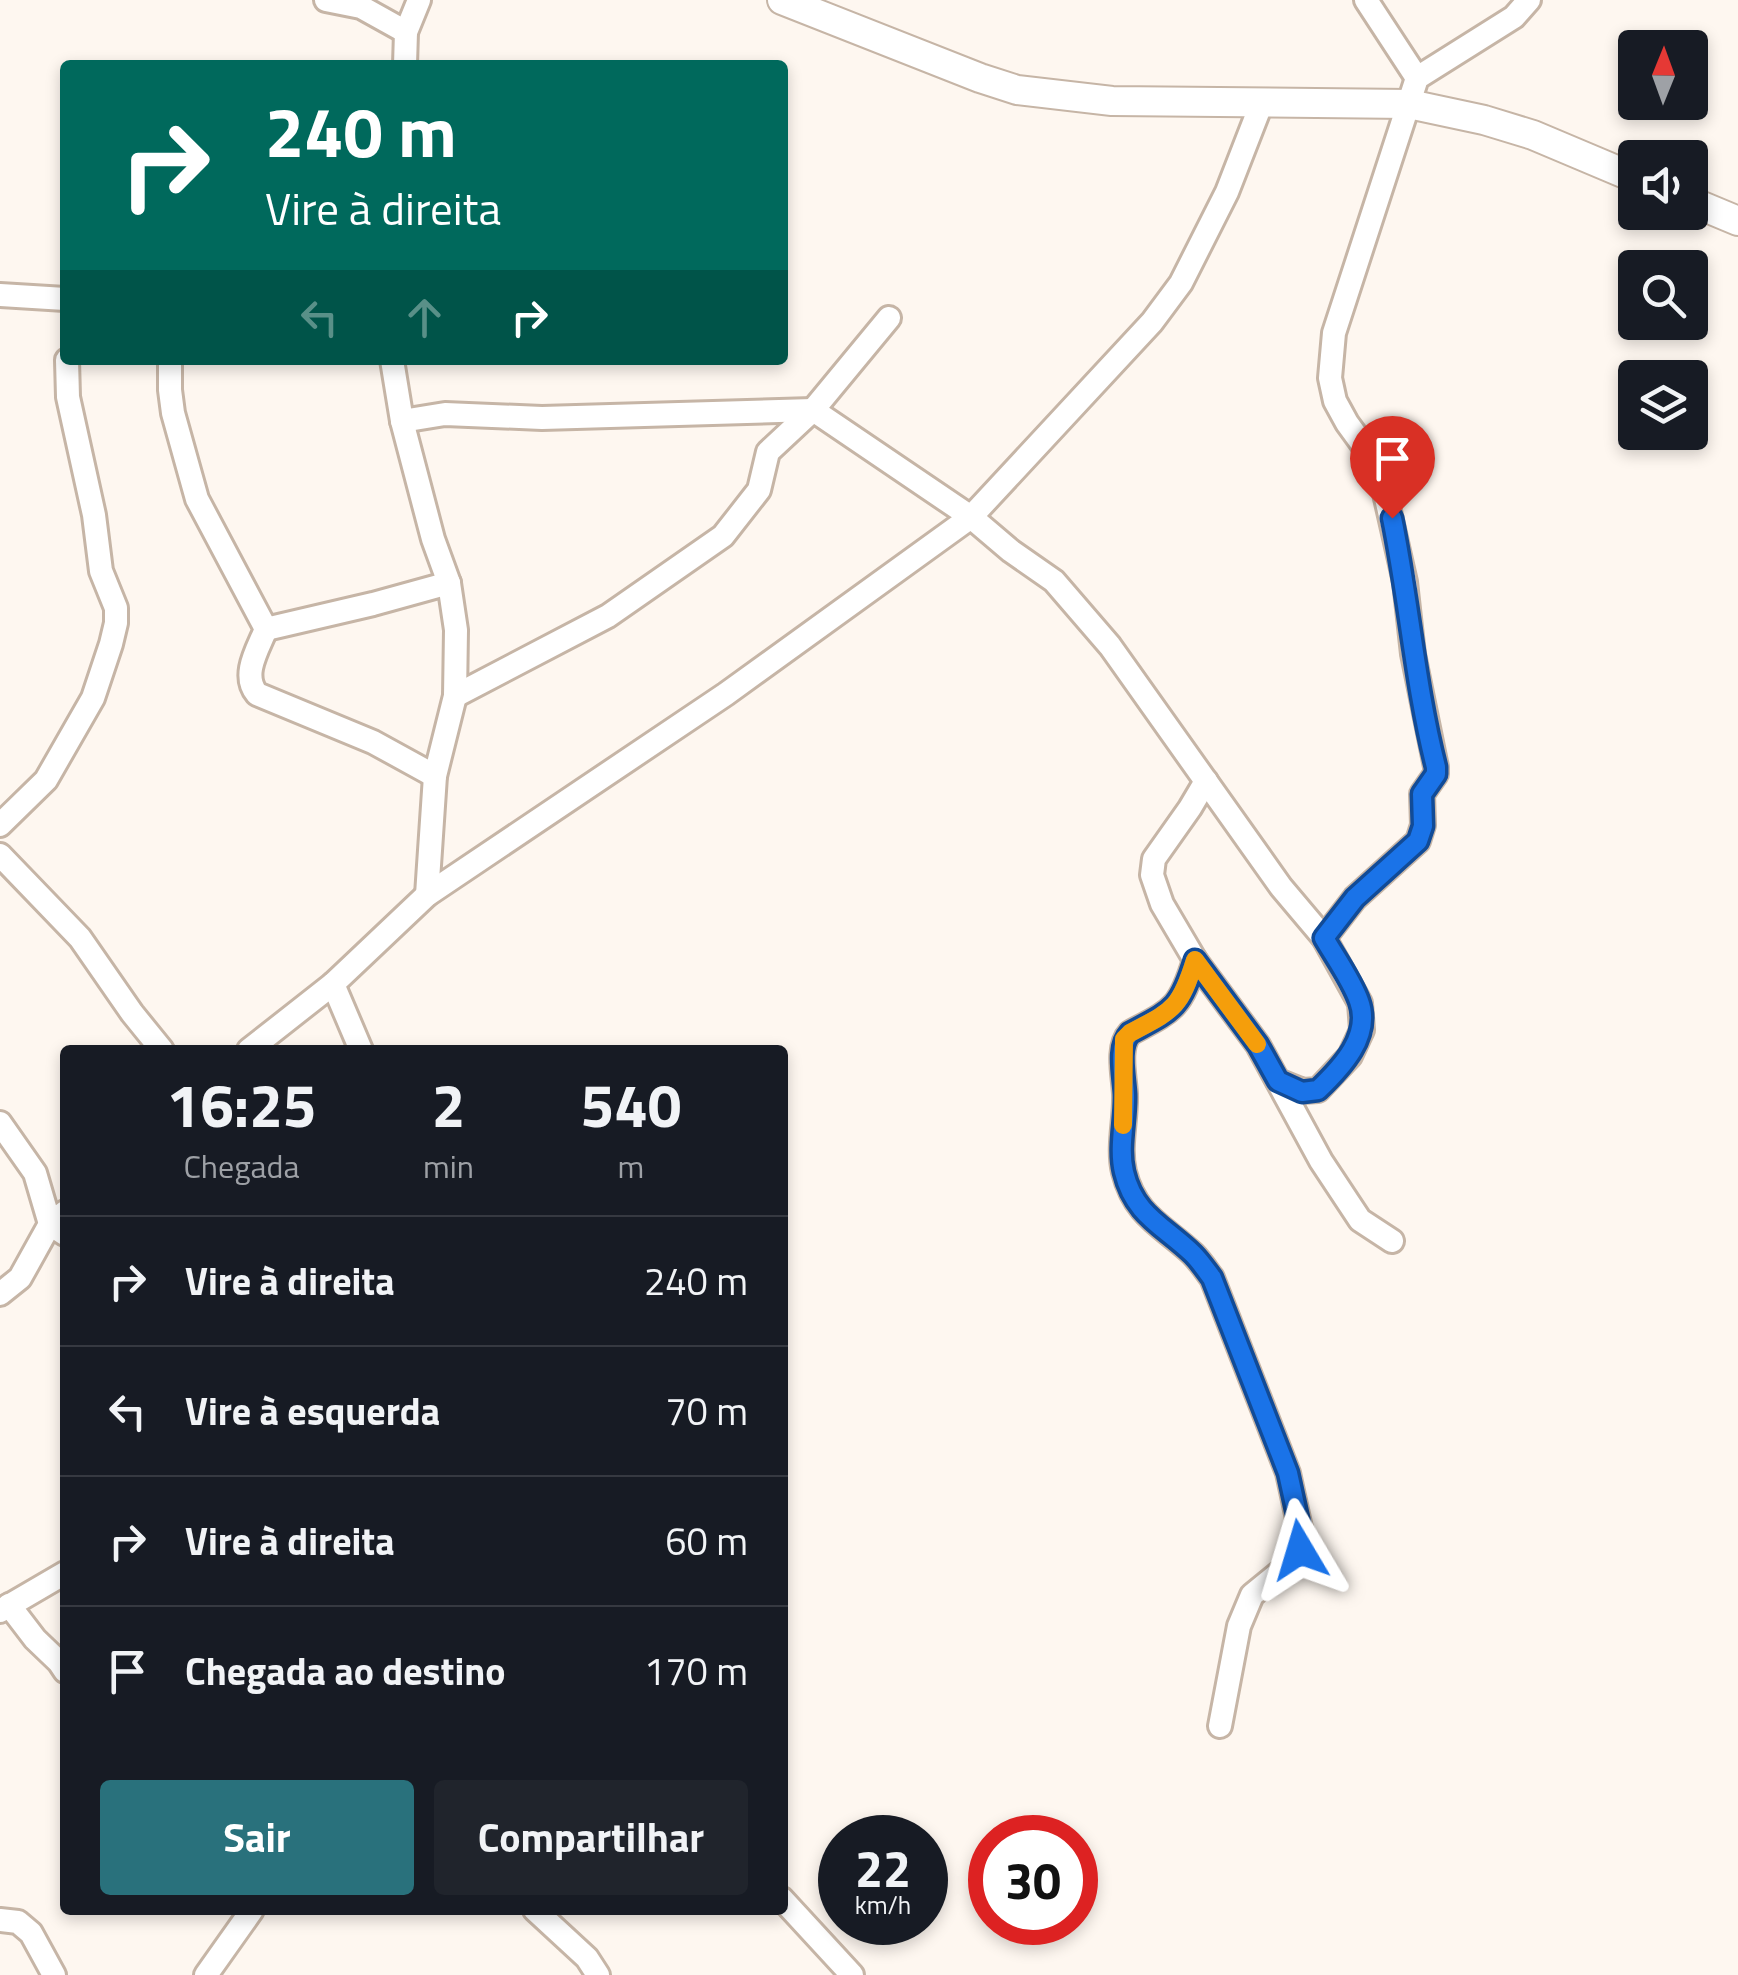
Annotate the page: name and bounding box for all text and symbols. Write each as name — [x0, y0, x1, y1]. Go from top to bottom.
north arrow — [1618, 30, 1708, 120]
map controls — [1618, 30, 1708, 450]
text: 240 m — [265, 78, 457, 184]
icon: right — [100, 100, 230, 230]
button: sound — [1618, 140, 1708, 230]
text: Vire à direita — [265, 174, 501, 242]
button: search — [1618, 250, 1708, 340]
icon: left — [292, 290, 347, 345]
icon: ahead — [397, 290, 452, 345]
icon: right — [502, 290, 557, 345]
button: layers — [1618, 360, 1708, 450]
pin — [1350, 416, 1435, 519]
icon: arrive — [1365, 431, 1420, 486]
text: 16:25 — [167, 1059, 316, 1150]
text: 2 — [432, 1059, 465, 1150]
text: 540 — [581, 1059, 681, 1150]
text: Chegada — [183, 1142, 300, 1190]
text: min — [423, 1142, 474, 1190]
text: m — [618, 1142, 644, 1190]
text: Vire à direita — [185, 1252, 395, 1310]
text: 240 m — [644, 1252, 748, 1310]
icon: right — [100, 1254, 155, 1309]
text: Vire à esquerda — [185, 1382, 440, 1440]
text: 70 m — [665, 1382, 748, 1440]
icon: left — [100, 1384, 155, 1439]
position arrow — [1248, 1498, 1352, 1602]
text: Vire à direita — [185, 1512, 395, 1570]
text: 60 m — [665, 1512, 748, 1570]
icon: right — [100, 1514, 155, 1569]
text: Chegada ao destino — [185, 1642, 505, 1700]
text: 170 m — [644, 1642, 748, 1700]
icon: arrive — [100, 1644, 155, 1699]
button: Sair — [100, 1780, 414, 1895]
button: Compartilhar — [434, 1780, 748, 1895]
speed limit sign: 30 — [968, 1815, 1098, 1945]
text: 22 — [855, 1830, 911, 1906]
text: km/h — [855, 1886, 911, 1924]

